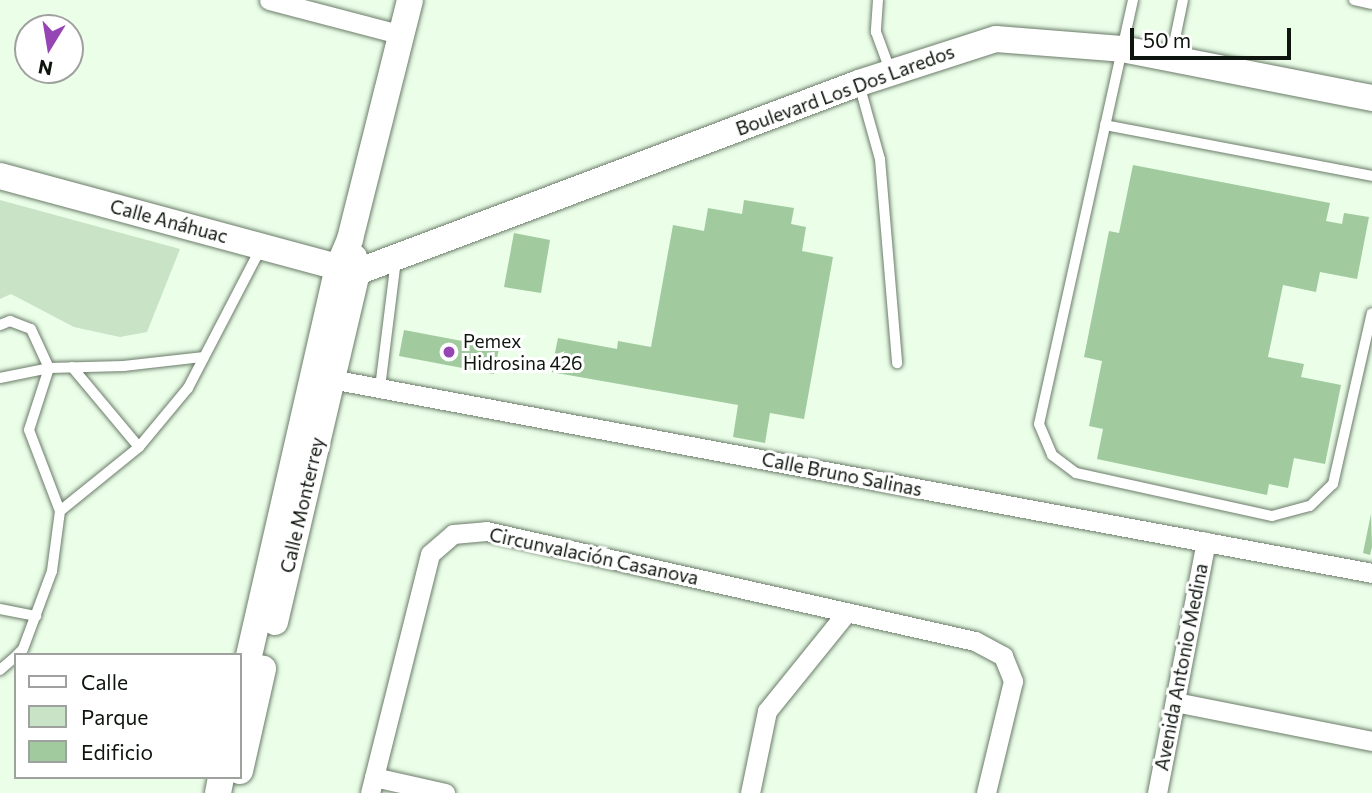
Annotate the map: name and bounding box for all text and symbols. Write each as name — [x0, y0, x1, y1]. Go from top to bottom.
north arrow — [14, 14, 84, 84]
scale bar — [1134, 14, 1295, 58]
text: 50 m — [1143, 27, 1191, 52]
street label: Boulevard Los Dos Laredos — [733, 40, 957, 140]
text: N — [36, 55, 54, 81]
street label: Calle Anáhuac — [108, 194, 230, 248]
place label: Pemex Hidrosina 426 — [463, 330, 583, 374]
marker: Pemex Hidrosina 426 — [441, 344, 457, 360]
street label: Calle Monterrey — [275, 435, 329, 575]
street label: Calle Bruno Salinas — [760, 447, 924, 501]
street label: Circunvalación Casanova — [487, 523, 701, 589]
street label: Avenida Antonio Medina — [1150, 561, 1212, 773]
legend — [14, 653, 242, 779]
text: Calle — [81, 669, 128, 694]
text: Parque — [81, 704, 148, 729]
text: Edificio — [81, 739, 153, 764]

